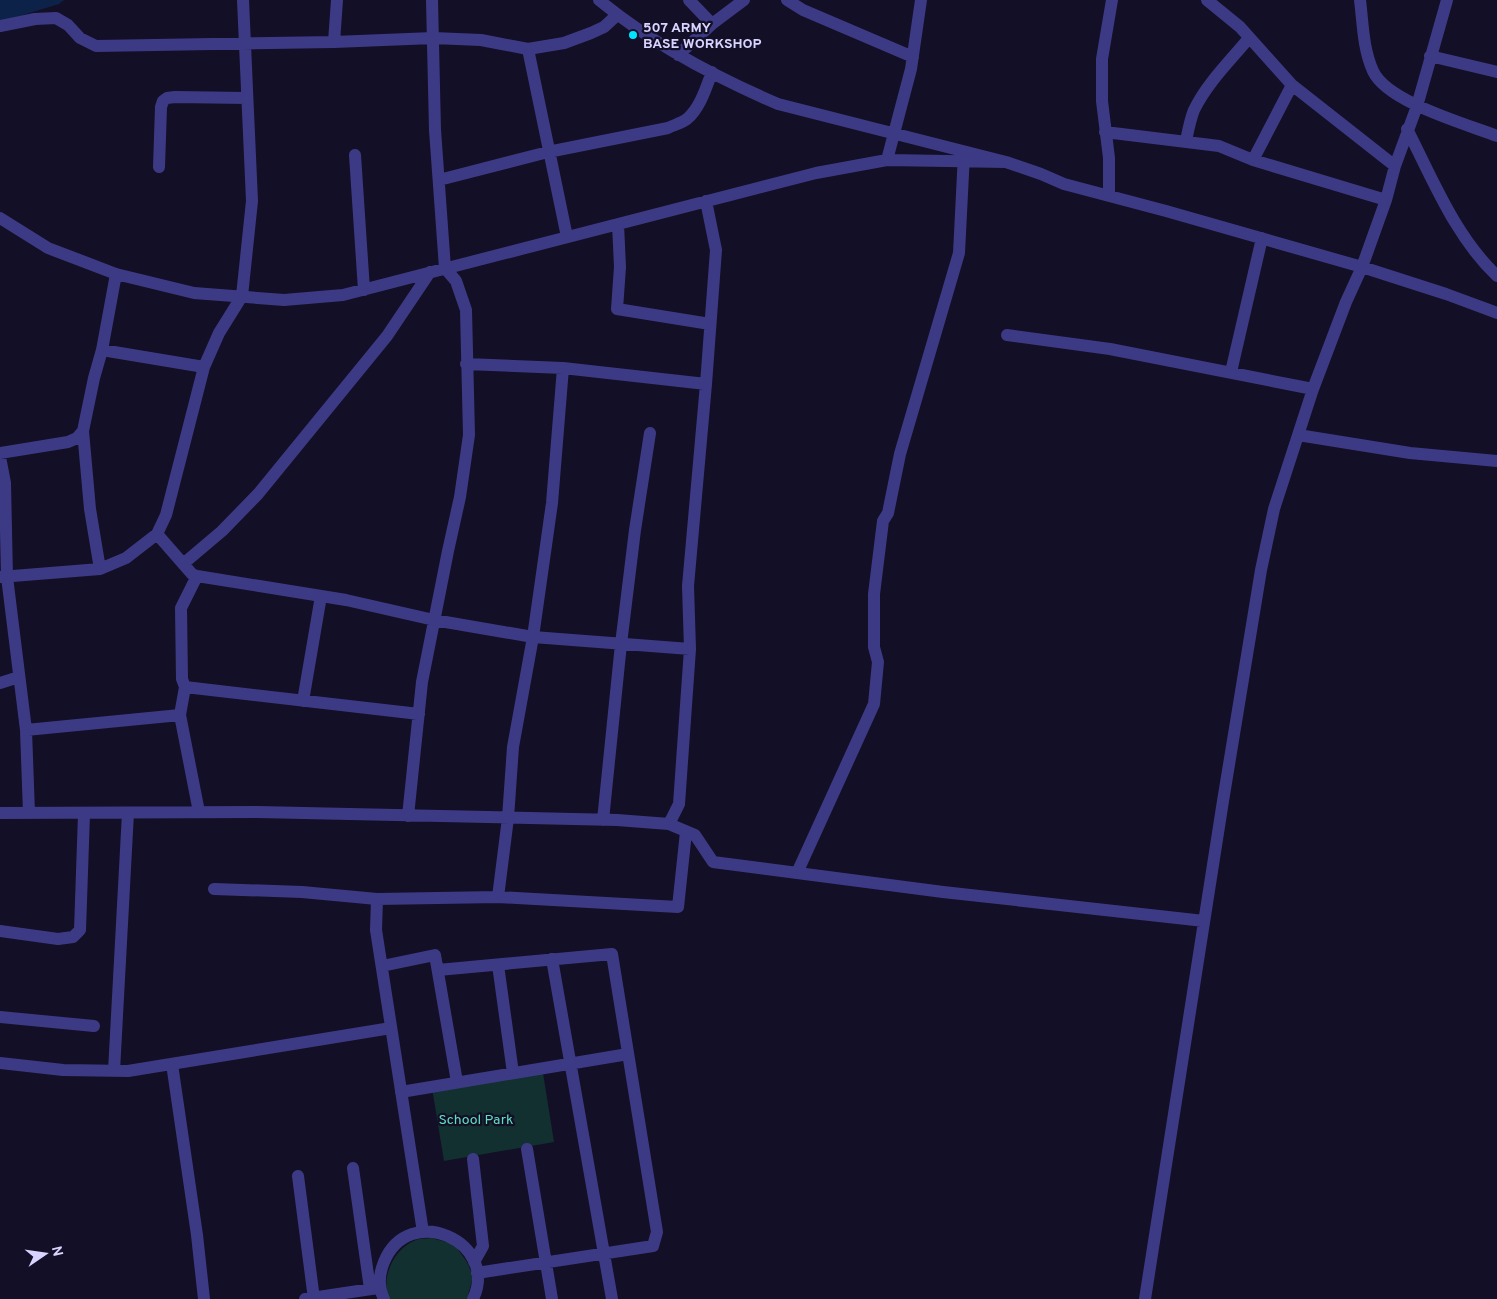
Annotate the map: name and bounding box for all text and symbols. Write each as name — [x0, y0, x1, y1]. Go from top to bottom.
place label: 507 ARMY BASE WORKSHOP — [643, 20, 762, 53]
marker: 507 ARMY BASE WORKSHOP — [627, 29, 639, 41]
park label: School Park — [439, 1112, 513, 1129]
north arrow — [20, 1229, 70, 1279]
text: N — [47, 1245, 66, 1258]

